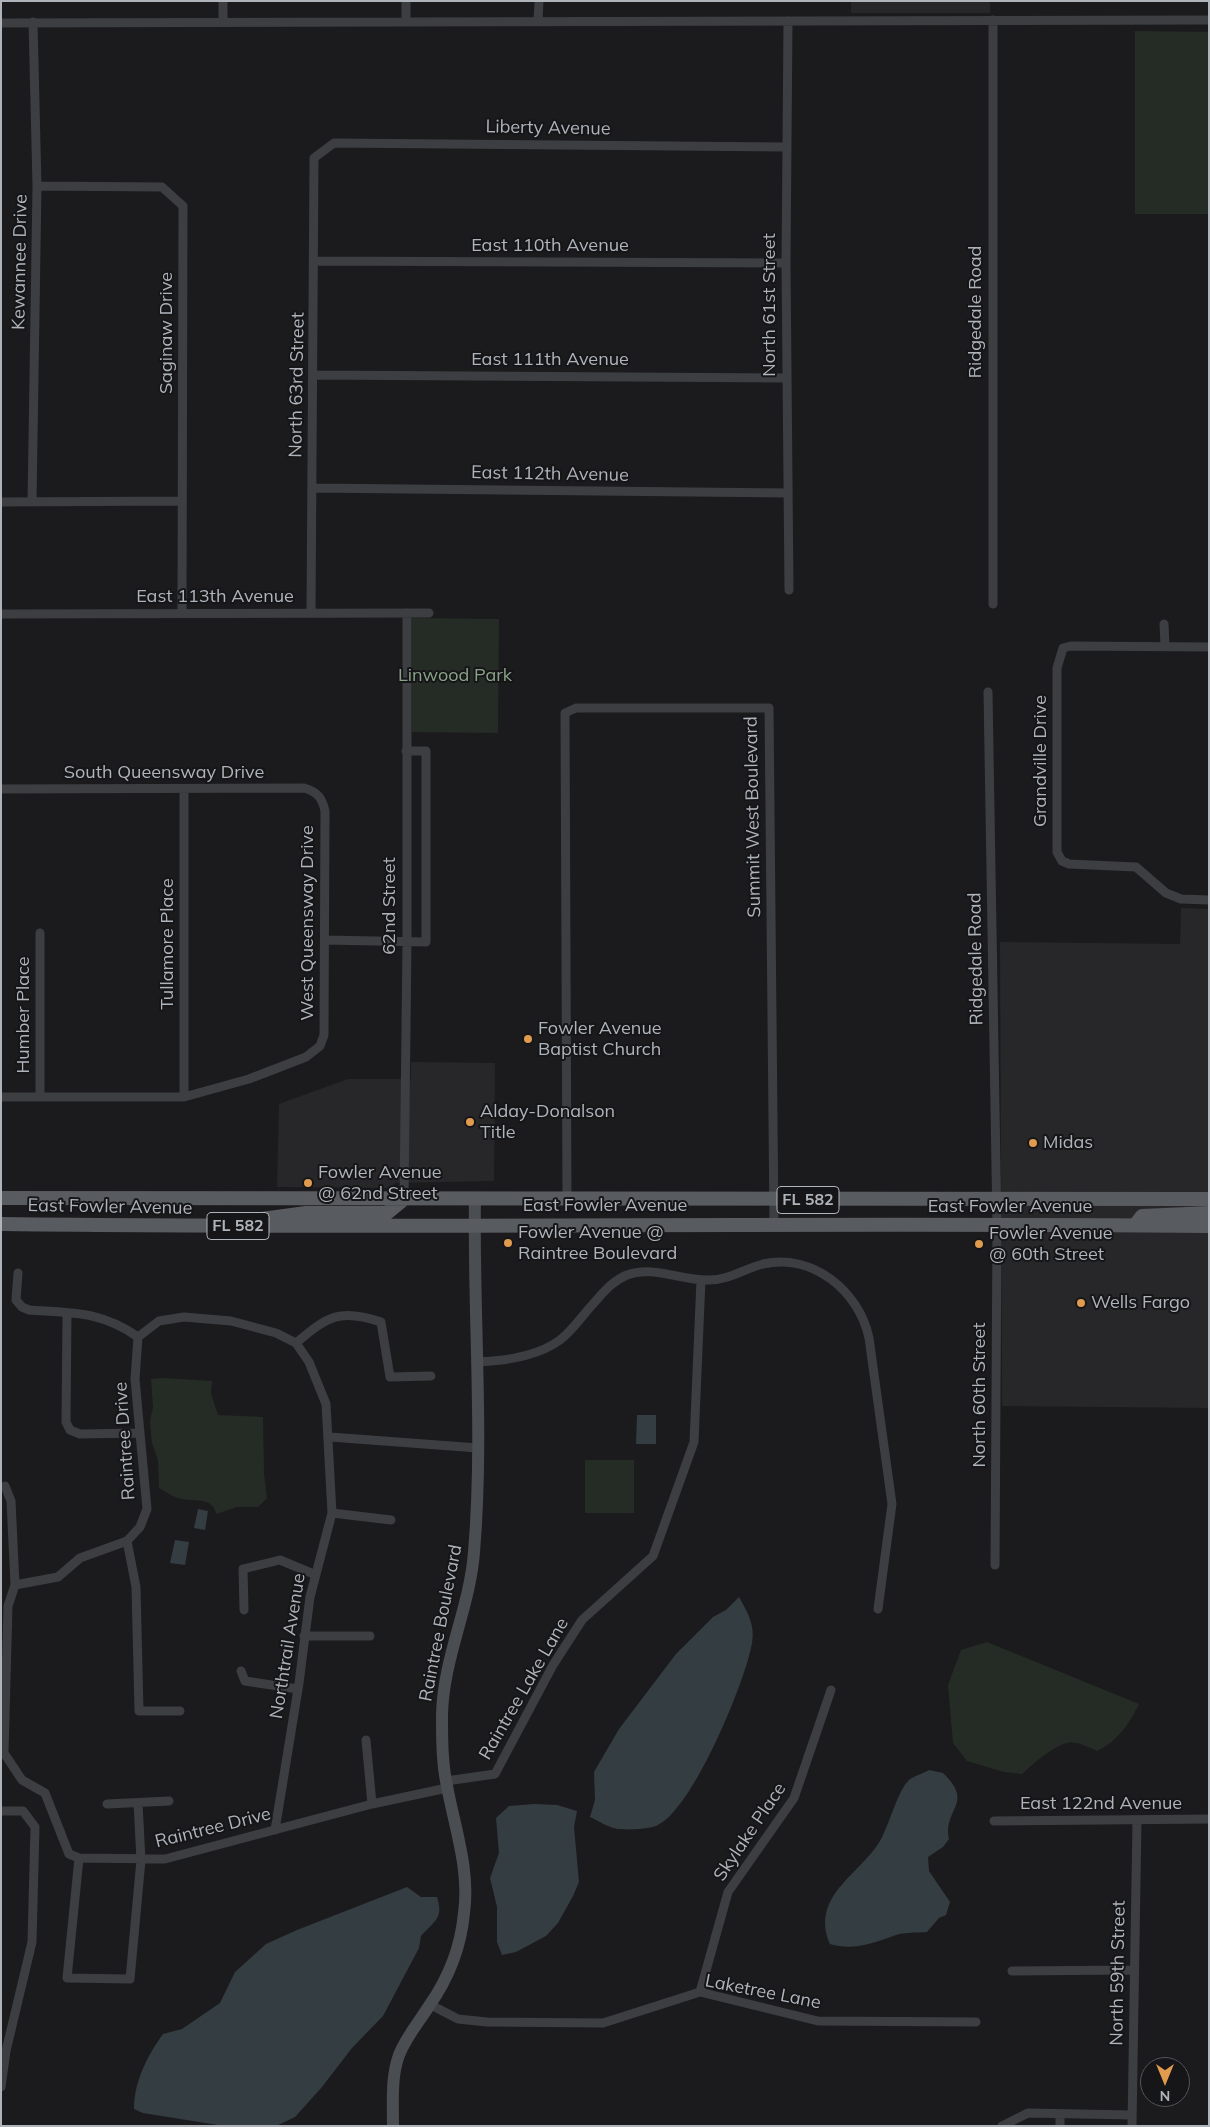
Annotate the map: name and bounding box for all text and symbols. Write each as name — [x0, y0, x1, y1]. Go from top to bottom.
street label: Liberty Avenue — [485, 116, 611, 140]
street label: Kewannee Drive — [8, 194, 32, 330]
street label: North 61st Street — [759, 233, 781, 377]
street label: East 110th Avenue — [471, 235, 629, 257]
street label: Ridgedale Road — [965, 246, 987, 378]
street label: Saginaw Drive — [156, 272, 178, 394]
street label: North 63rd Street — [285, 312, 309, 458]
street label: East 111th Avenue — [471, 349, 629, 371]
street label: East 112th Avenue — [471, 462, 629, 486]
street label: East 113th Avenue — [136, 586, 294, 608]
park label: Linwood Park — [398, 665, 512, 687]
street label: Grandville Drive — [1030, 695, 1052, 827]
street label: Summit West Boulevard — [740, 716, 766, 918]
street label: South Queensway Drive — [64, 762, 264, 784]
street label: West Queensway Drive — [297, 825, 319, 1021]
street label: 62nd Street — [379, 857, 401, 955]
street label: Tullamore Place — [157, 878, 179, 1010]
street label: Ridgedale Road — [964, 892, 988, 1026]
street label: Humber Place — [13, 956, 35, 1074]
place label: Fowler Avenue Baptist Church — [538, 1018, 662, 1060]
marker: Fowler Avenue Baptist Church — [522, 1033, 534, 1045]
place label: Alday-Donalson Title — [480, 1101, 615, 1144]
marker: Alday-Donalson Title — [464, 1116, 476, 1128]
place label: Midas — [1043, 1132, 1093, 1154]
marker: Midas — [1027, 1137, 1039, 1149]
place label: Fowler Avenue @ 62nd Street — [318, 1162, 442, 1204]
marker: Fowler Avenue @ 62nd Street — [302, 1177, 314, 1189]
road number: FL 582 — [777, 1186, 839, 1214]
street label: East Fowler Avenue — [27, 1195, 193, 1219]
street label: East Fowler Avenue — [523, 1195, 687, 1217]
street label: East Fowler Avenue — [928, 1196, 1092, 1218]
road number: FL 582 — [207, 1212, 269, 1240]
place label: Fowler Avenue @ Raintree Boulevard — [518, 1222, 677, 1264]
place label: Fowler Avenue @ 60th Street — [989, 1223, 1113, 1266]
marker: Fowler Avenue @ Raintree Boulevard — [502, 1237, 514, 1249]
marker: Fowler Avenue @ 60th Street — [973, 1238, 985, 1250]
place label: Wells Fargo — [1091, 1292, 1190, 1314]
marker: Wells Fargo — [1075, 1297, 1087, 1309]
street label: North 60th Street — [969, 1322, 991, 1468]
street label: Raintree Drive — [110, 1381, 140, 1501]
street label: Raintree Boulevard — [415, 1543, 467, 1703]
street label: Northtrail Avenue — [266, 1572, 310, 1720]
street label: Raintree Lake Lane — [475, 1614, 573, 1764]
street label: Skylake Place — [709, 1779, 791, 1885]
street label: East 122nd Avenue — [1020, 1793, 1182, 1815]
street label: Raintree Drive — [153, 1803, 273, 1853]
street label: North 59th Street — [1106, 1900, 1130, 2046]
street label: Laketree Lane — [703, 1970, 823, 2014]
north arrow — [1140, 2057, 1190, 2107]
text: N — [1160, 2087, 1170, 2105]

